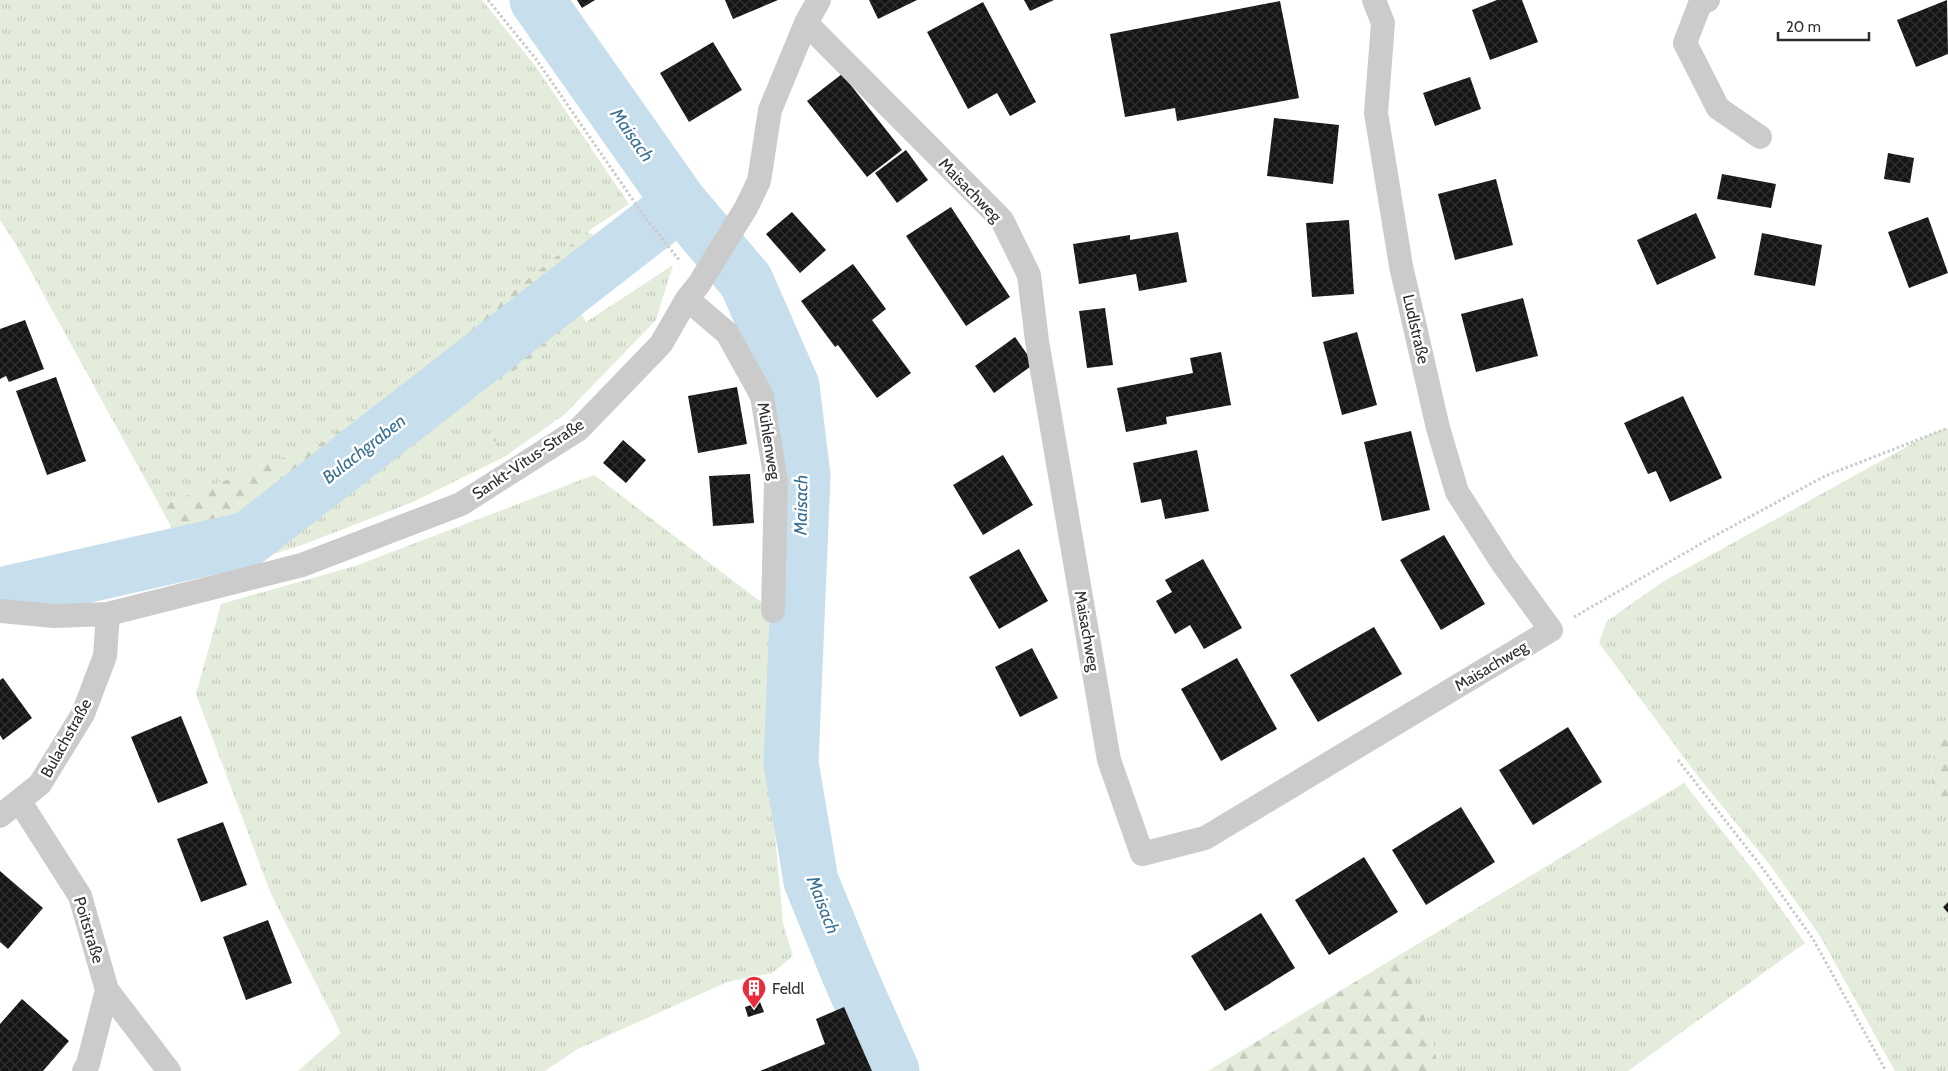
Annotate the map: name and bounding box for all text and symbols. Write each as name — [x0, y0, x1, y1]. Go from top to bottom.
scale bar — [1778, 10, 1869, 42]
text: 20 m — [1786, 18, 1821, 36]
water label: Maisach — [605, 103, 658, 166]
street label: Maisachweg — [935, 154, 1006, 227]
street label: Ludlstraße — [1399, 292, 1433, 366]
street label: Mühlenweg — [753, 401, 785, 482]
water label: Bulachgraben — [318, 410, 410, 488]
street label: Sankt-Vitus-Straße — [469, 415, 587, 503]
water label: Maisach — [789, 475, 813, 536]
street label: Maisachweg — [1071, 589, 1104, 674]
street label: Maisachweg — [1451, 636, 1532, 695]
street label: Bulachstraße — [37, 695, 95, 781]
water label: Maisach — [802, 872, 844, 937]
street label: Poitstraße — [70, 894, 108, 966]
building icon: Feldl — [741, 975, 767, 1009]
place label: Feldl — [772, 979, 804, 998]

